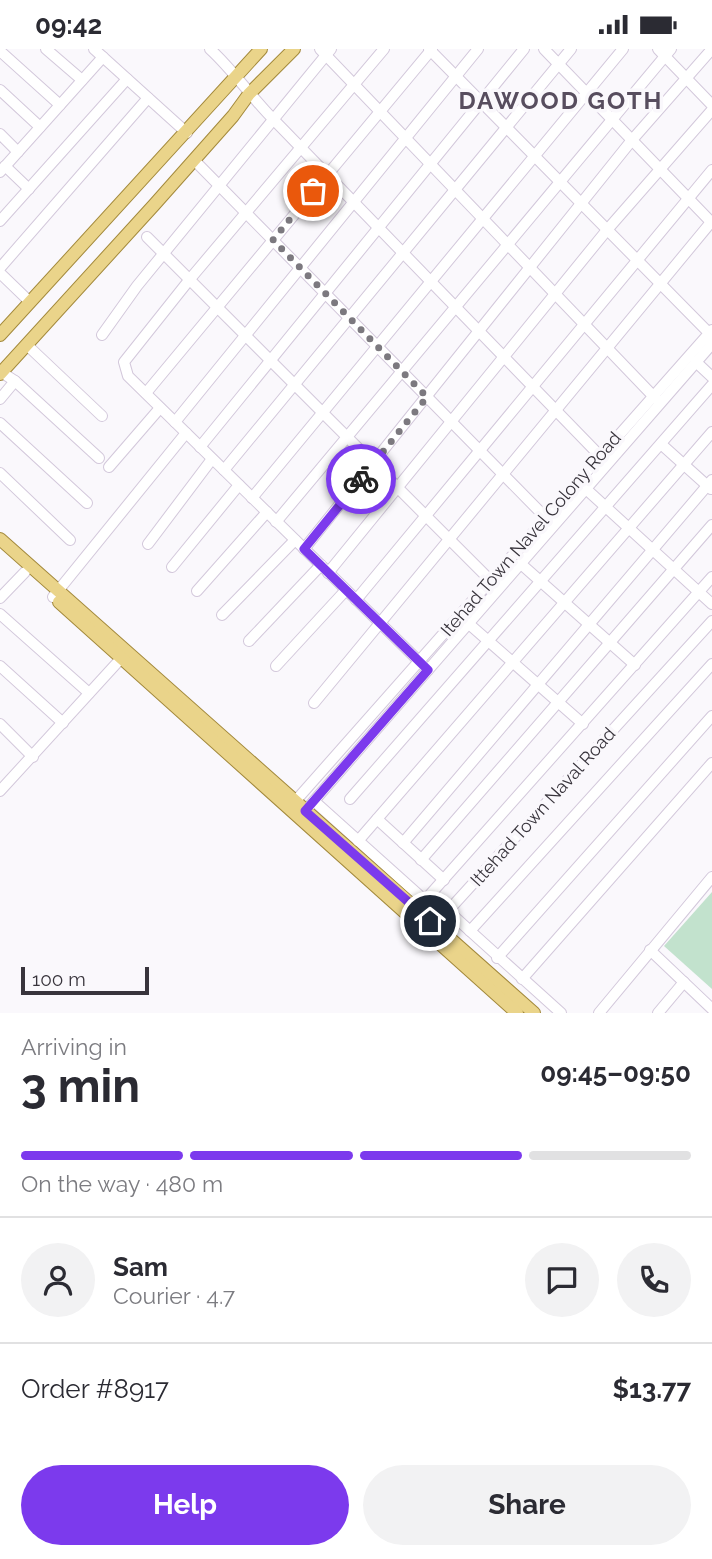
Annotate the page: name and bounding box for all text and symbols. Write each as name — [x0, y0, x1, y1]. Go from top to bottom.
text: 09:42 — [35, 10, 102, 40]
district label: DAWOOD GOTH — [459, 86, 663, 115]
pin — [283, 161, 343, 221]
icon: bag — [294, 172, 332, 210]
street label: Itehad Town Navel Colony Road — [436, 427, 625, 640]
courier — [326, 444, 396, 514]
icon: bike — [342, 460, 380, 498]
street label: Ittehad Town Naval Road — [466, 723, 619, 890]
pin — [400, 891, 460, 951]
icon: home — [411, 902, 449, 940]
scale bar — [21, 964, 149, 996]
text: 100 m — [32, 968, 86, 990]
text: Arriving in — [21, 1033, 127, 1060]
text: 09:45–09:50 — [540, 1058, 691, 1088]
text: 3 min — [21, 1059, 140, 1113]
text: On the way · 480 m — [21, 1170, 223, 1197]
button: person — [21, 1243, 95, 1317]
button: chat — [525, 1243, 599, 1317]
button: phone — [617, 1243, 691, 1317]
text: Sam — [113, 1252, 168, 1282]
text: Courier · 4.7 — [113, 1282, 235, 1309]
text: Order #8917 — [21, 1374, 169, 1404]
text: $13.77 — [612, 1374, 691, 1404]
button: Help — [21, 1465, 349, 1545]
button: Share — [363, 1465, 691, 1545]

